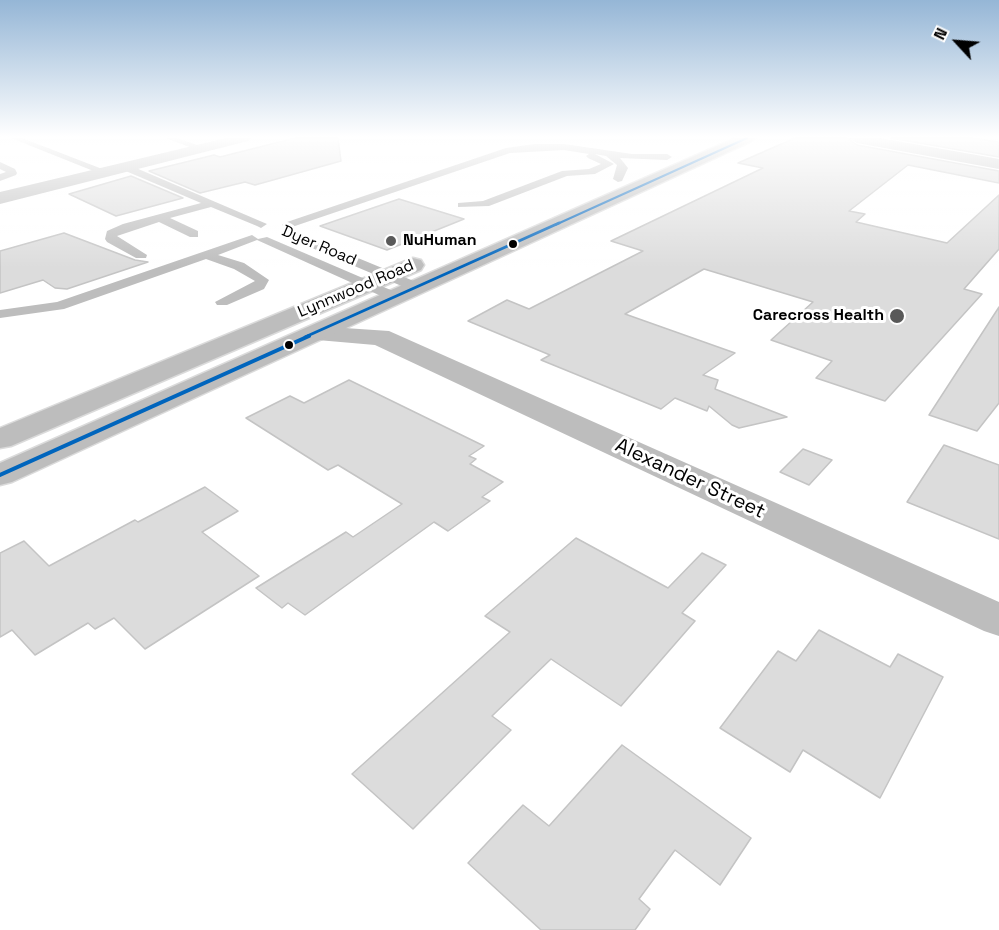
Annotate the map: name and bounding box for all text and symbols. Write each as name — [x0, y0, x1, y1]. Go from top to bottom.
north arrow — [927, 12, 987, 72]
text: N — [929, 24, 952, 43]
street label: Dyer Road — [279, 222, 359, 270]
place label: NuHuman — [403, 231, 477, 251]
marker: NuHuman — [384, 234, 398, 248]
unlabelled marker — [507, 238, 519, 250]
street label: Lynnwood Road — [295, 256, 417, 322]
place label: Carecross Health — [753, 306, 884, 326]
marker: Carecross Health — [888, 307, 906, 325]
unlabelled marker — [283, 339, 295, 351]
street label: Alexander Street — [611, 434, 769, 524]

